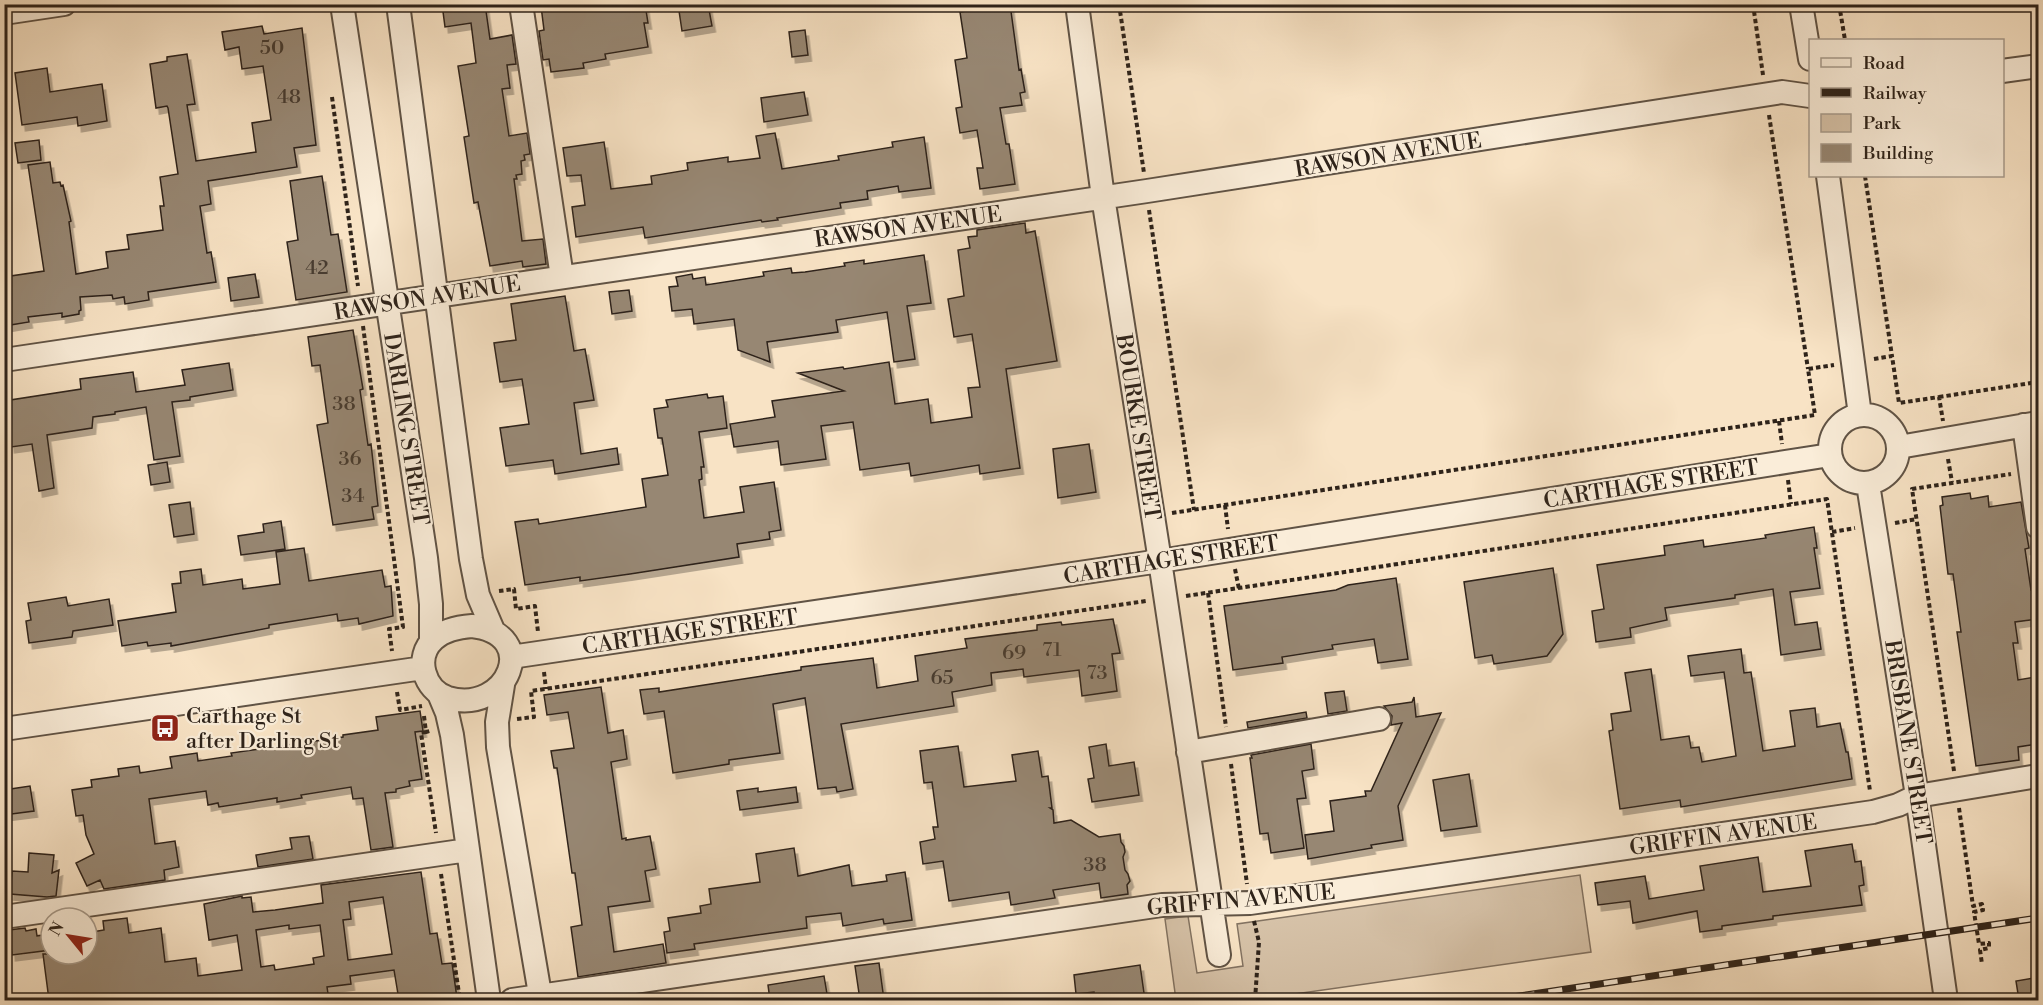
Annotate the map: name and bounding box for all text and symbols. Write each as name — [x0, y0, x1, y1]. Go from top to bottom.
house number: 50 — [260, 36, 284, 61]
legend — [1809, 39, 2004, 177]
text: Road — [1863, 52, 1906, 75]
text: Railway — [1863, 82, 1927, 105]
house number: 48 — [277, 85, 301, 110]
text: Park — [1863, 112, 1902, 135]
street label: RAWSON AVENUE — [1293, 127, 1484, 184]
text: Building — [1862, 142, 1934, 165]
street label: RAWSON AVENUE — [813, 201, 1004, 254]
house number: 42 — [305, 256, 329, 281]
street label: RAWSON AVENUE — [332, 270, 523, 327]
street label: DARLING STREET — [377, 331, 434, 527]
street label: BOURKE STREET — [1109, 331, 1166, 522]
house number: 38 — [332, 392, 356, 417]
house number: 36 — [338, 447, 362, 472]
street label: CARTHAGE STREET — [1542, 454, 1761, 515]
house number: 34 — [341, 484, 365, 509]
street label: CARTHAGE STREET — [1062, 530, 1281, 591]
street label: CARTHAGE STREET — [580, 604, 800, 661]
street label: BRISBANE STREET — [1878, 637, 1937, 846]
house number: 71 — [1042, 638, 1062, 663]
house number: 69 — [1002, 641, 1026, 666]
house number: 73 — [1087, 661, 1107, 686]
house number: 65 — [930, 666, 954, 691]
place label: Carthage St after Darling St — [186, 703, 339, 755]
bus stop icon: Carthage St after Darling St — [149, 712, 181, 744]
street label: GRIFFIN AVENUE — [1628, 809, 1819, 862]
house number: 38 — [1083, 853, 1107, 878]
street label: GRIFFIN AVENUE — [1146, 879, 1337, 922]
north arrow — [39, 906, 99, 966]
text: N — [45, 918, 69, 939]

